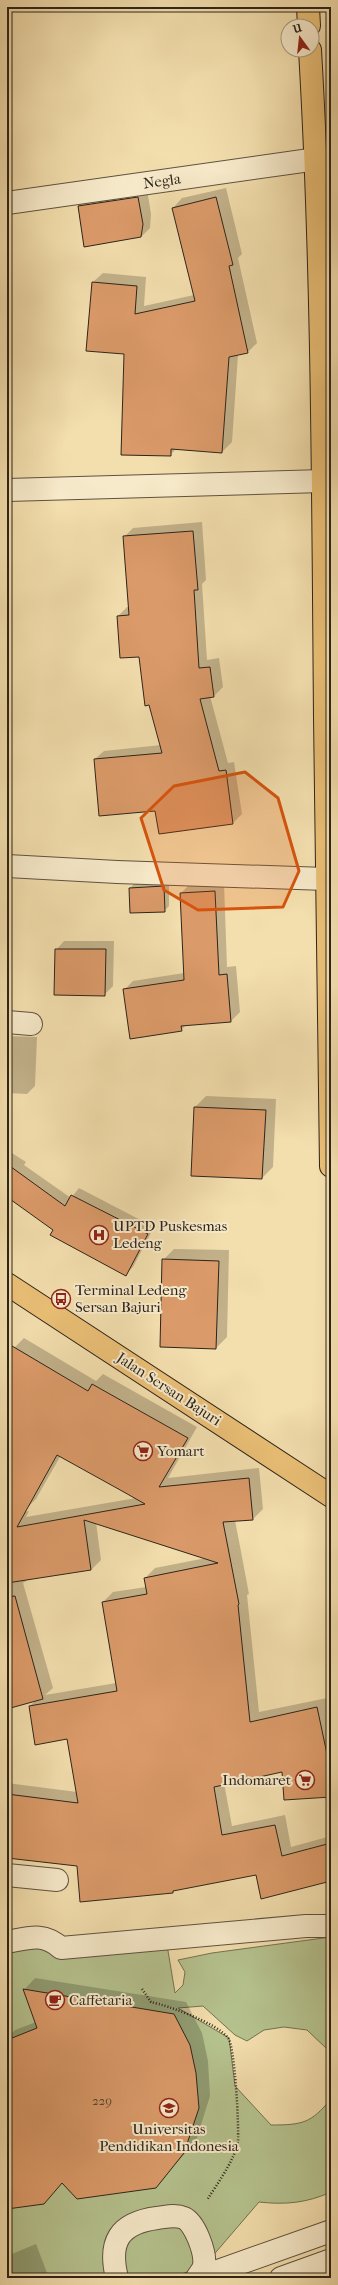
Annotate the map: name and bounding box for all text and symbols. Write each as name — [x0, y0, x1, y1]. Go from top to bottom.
north arrow — [280, 18, 320, 58]
text: U — [291, 21, 304, 36]
street label: Negla — [142, 169, 183, 193]
place label: UPTD Puskesmas Ledeng — [113, 1217, 228, 1252]
hospital icon: UPTD Puskesmas Ledeng — [88, 1224, 110, 1246]
place label: Terminal Ledeng Sersan Bajuri — [75, 1281, 187, 1316]
bus stop icon: Terminal Ledeng Sersan Bajuri — [50, 1288, 72, 1310]
street label: Jalan Sersan Bajuri — [113, 1348, 225, 1430]
supermarket icon: Yomart — [132, 1440, 154, 1462]
place label: Yomart — [156, 1442, 205, 1460]
supermarket icon: Indomaret — [294, 1769, 316, 1791]
place label: Indomaret — [222, 1771, 292, 1789]
cafe icon: Caffetaria — [44, 1989, 66, 2011]
place label: Caffetaria — [69, 1991, 133, 2009]
house number: 229 — [92, 2093, 112, 2108]
school or university icon: Universitas Pendidikan Indonesia — [158, 2097, 180, 2119]
place label: Universitas Pendidikan Indonesia — [99, 2120, 240, 2155]

